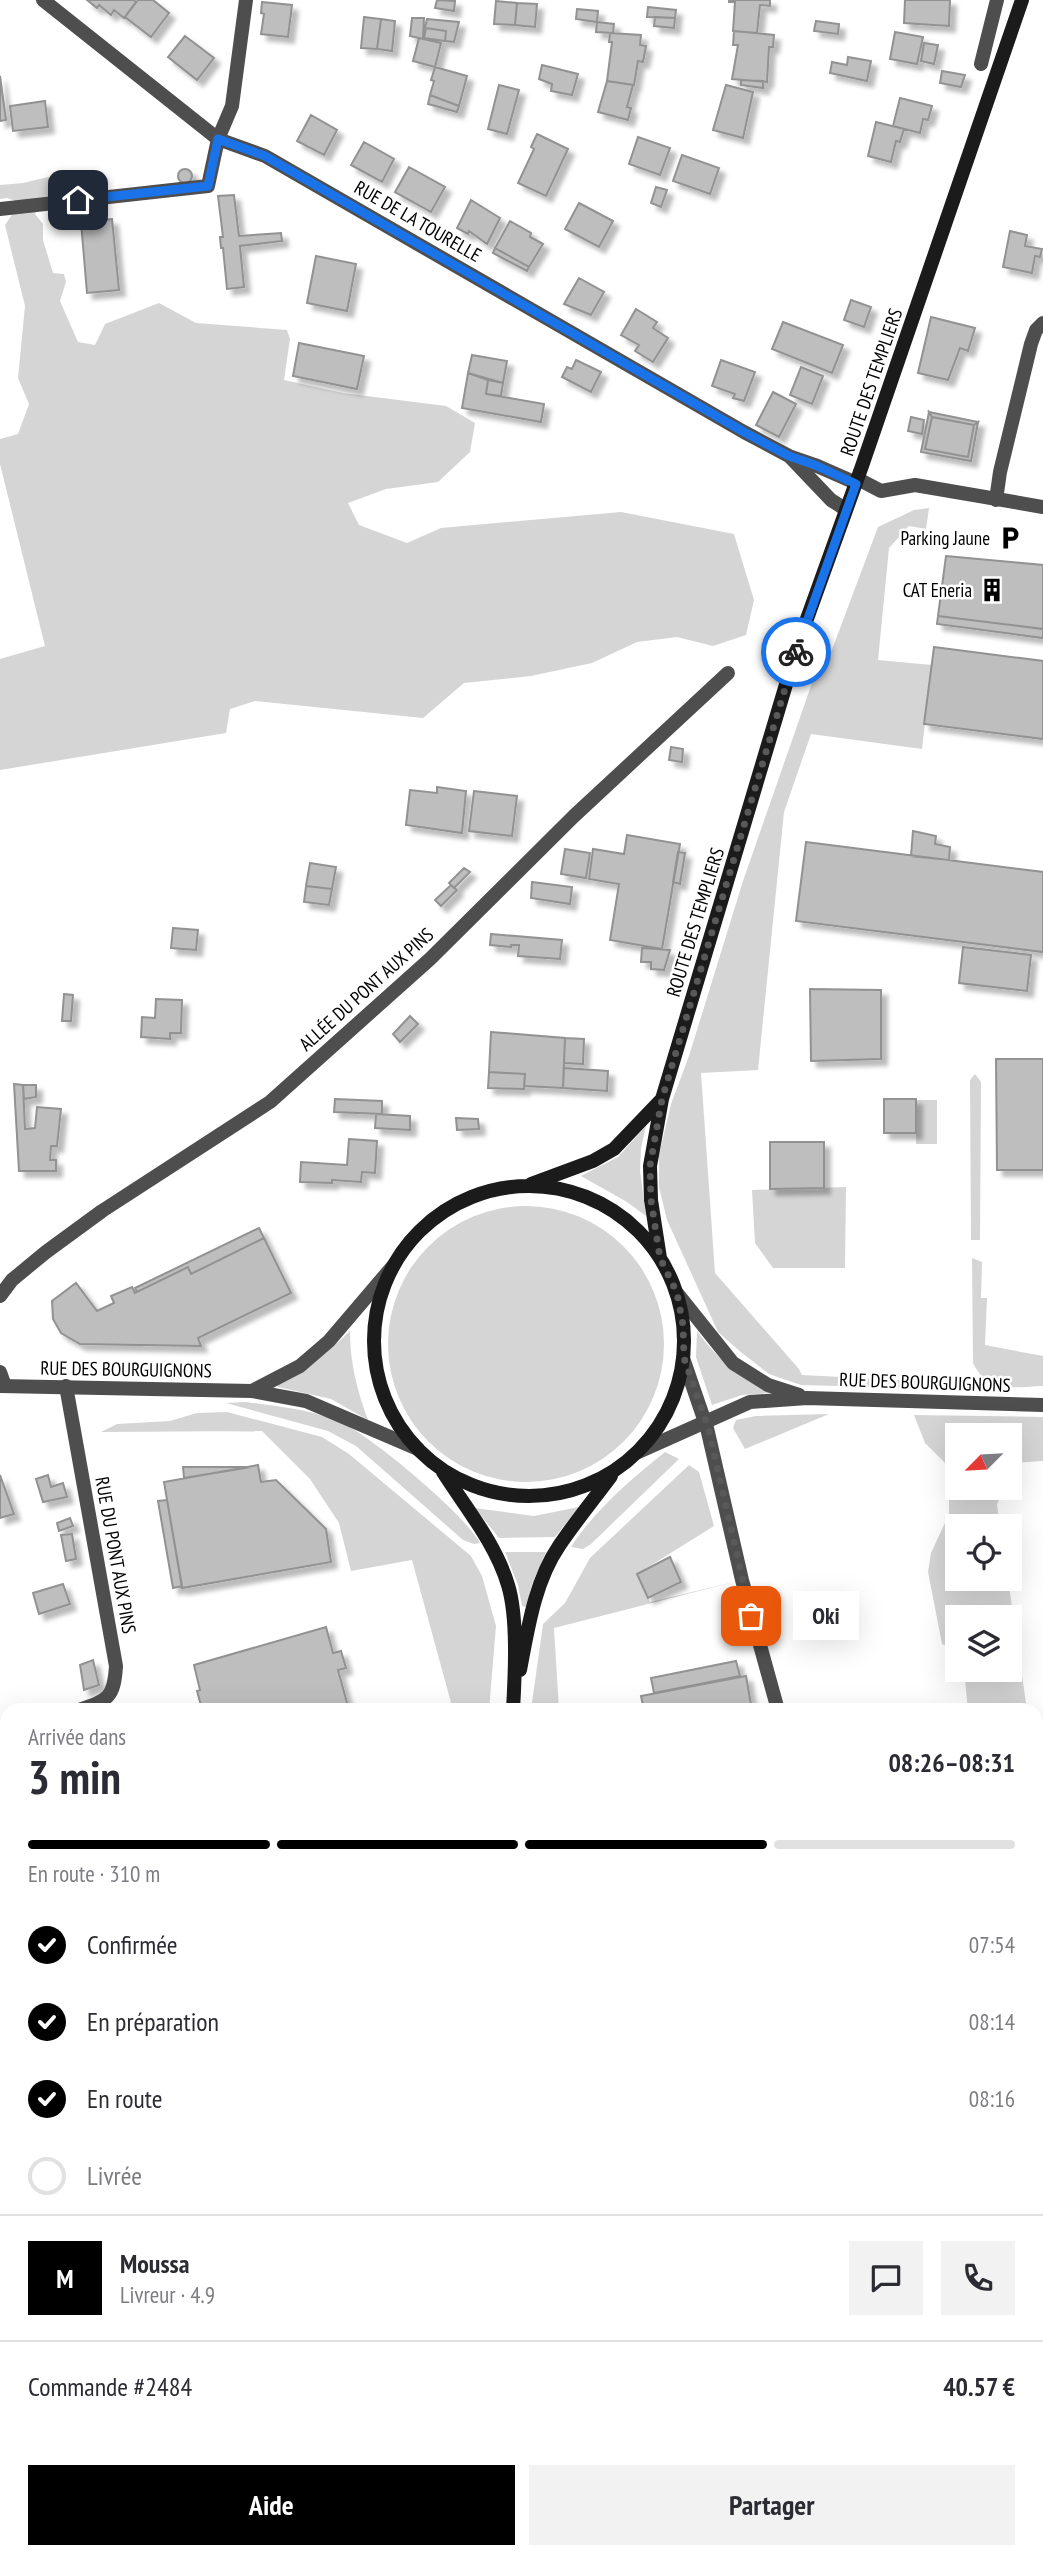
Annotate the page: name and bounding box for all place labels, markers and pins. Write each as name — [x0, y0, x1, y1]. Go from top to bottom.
pin — [48, 170, 108, 230]
parking icon: Parking Jaune — [996, 524, 1024, 552]
place label: Parking Jaune — [900, 526, 990, 550]
building icon: CAT Eneria — [978, 576, 1006, 604]
place label: CAT Eneria — [903, 578, 972, 602]
pin — [721, 1586, 781, 1646]
callout: Oki — [793, 1592, 860, 1640]

